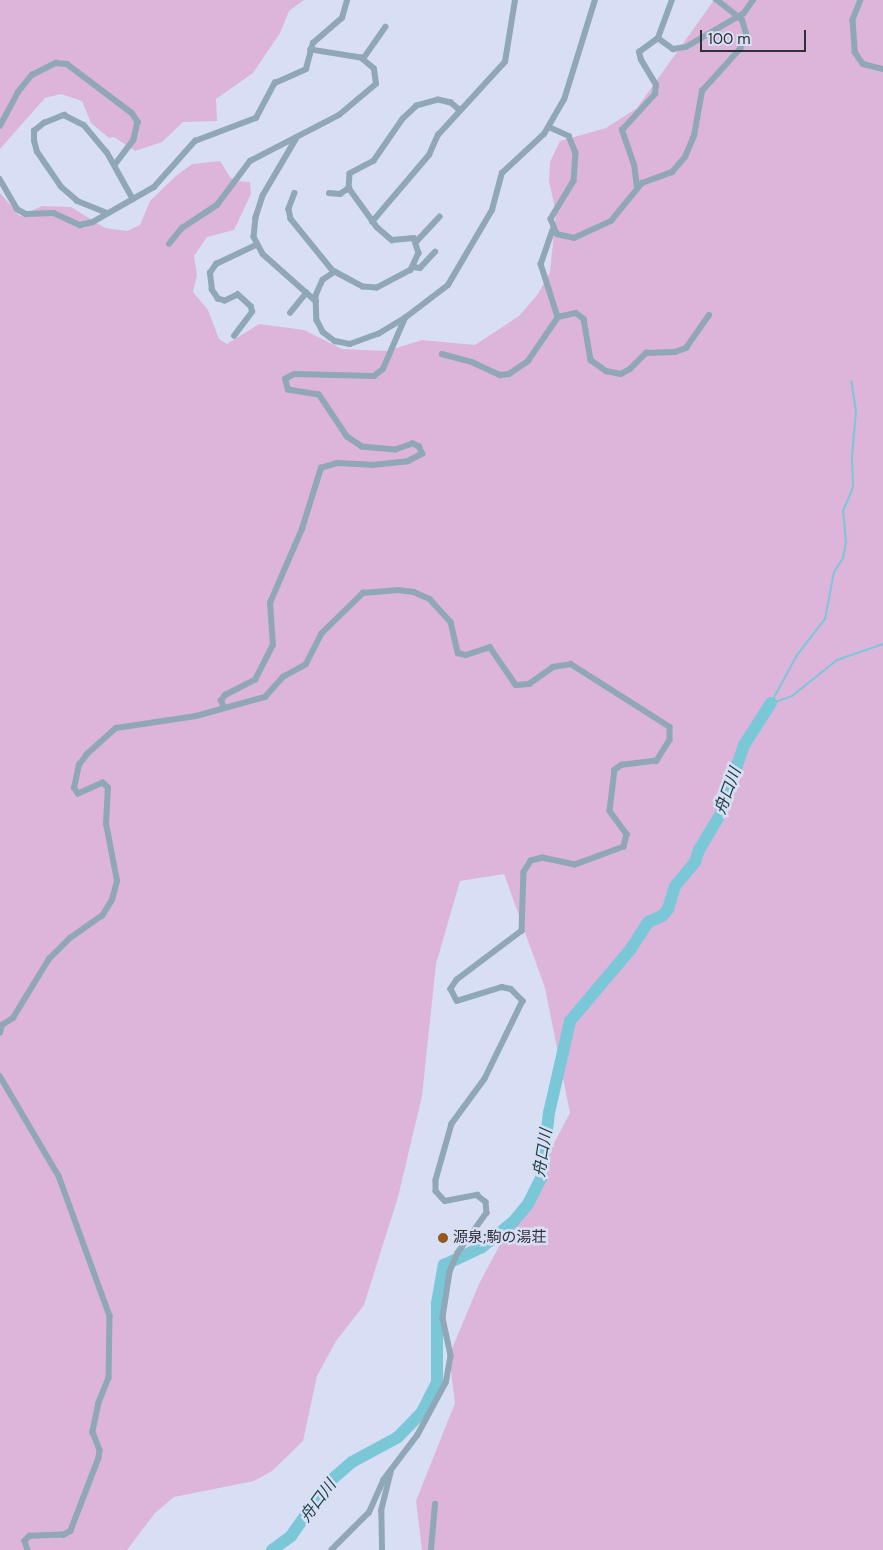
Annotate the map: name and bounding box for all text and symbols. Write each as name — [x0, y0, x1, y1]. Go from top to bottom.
scale bar — [703, 20, 809, 52]
text: 100 m — [708, 29, 751, 49]
water label: 舟口川 — [711, 765, 745, 817]
water label: 舟口川 — [530, 1128, 556, 1178]
place label: 源泉;駒の湯荘 — [453, 1229, 546, 1247]
marker: 源泉;駒の湯荘 — [437, 1232, 449, 1244]
water label: 舟口川 — [296, 1476, 340, 1526]

